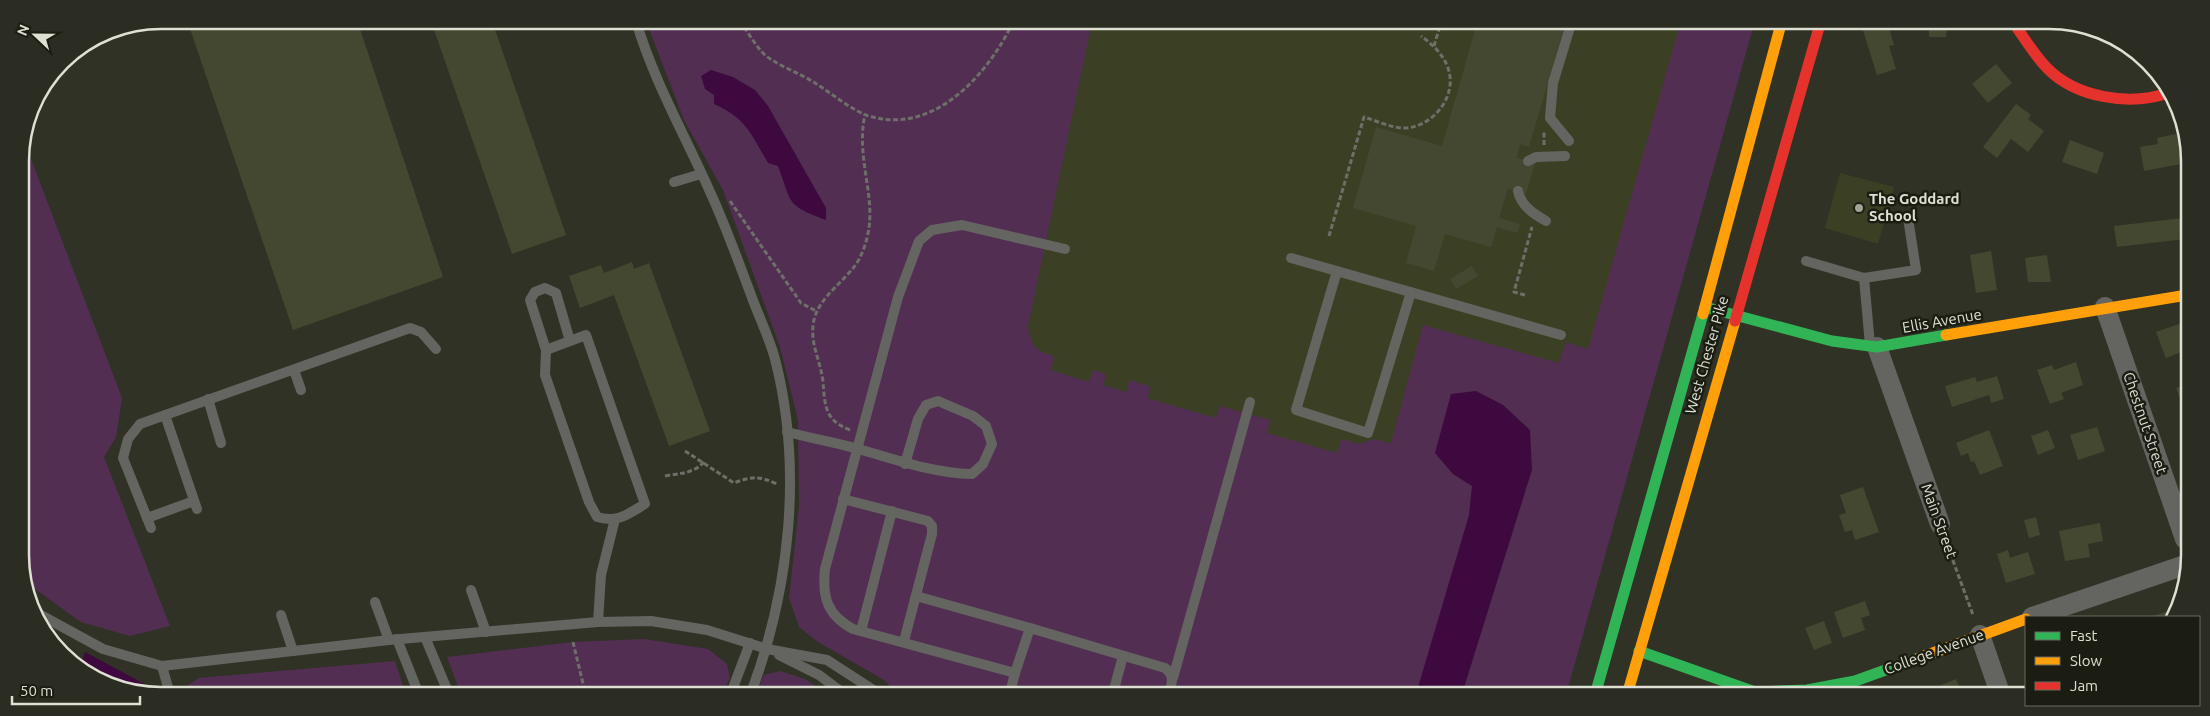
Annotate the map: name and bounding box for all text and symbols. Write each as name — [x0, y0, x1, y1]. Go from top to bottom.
north arrow — [10, 10, 60, 60]
text: N — [14, 22, 32, 38]
place label: The Goddard School — [1869, 190, 1960, 224]
marker: The Goddard School — [1853, 202, 1865, 214]
street label: West Chester Pike — [1682, 294, 1731, 416]
street label: Ellis Avenue — [1901, 305, 1983, 336]
street label: Chestnut Street — [2120, 370, 2171, 476]
street label: Main Street — [1918, 481, 1961, 561]
legend — [2025, 616, 2200, 706]
street label: College Avenue — [1882, 626, 1986, 677]
text: Fast — [2070, 627, 2098, 644]
text: Slow — [2070, 652, 2103, 669]
scale bar — [12, 674, 140, 706]
text: Jam — [2070, 677, 2098, 694]
text: 50 m — [20, 682, 53, 699]

